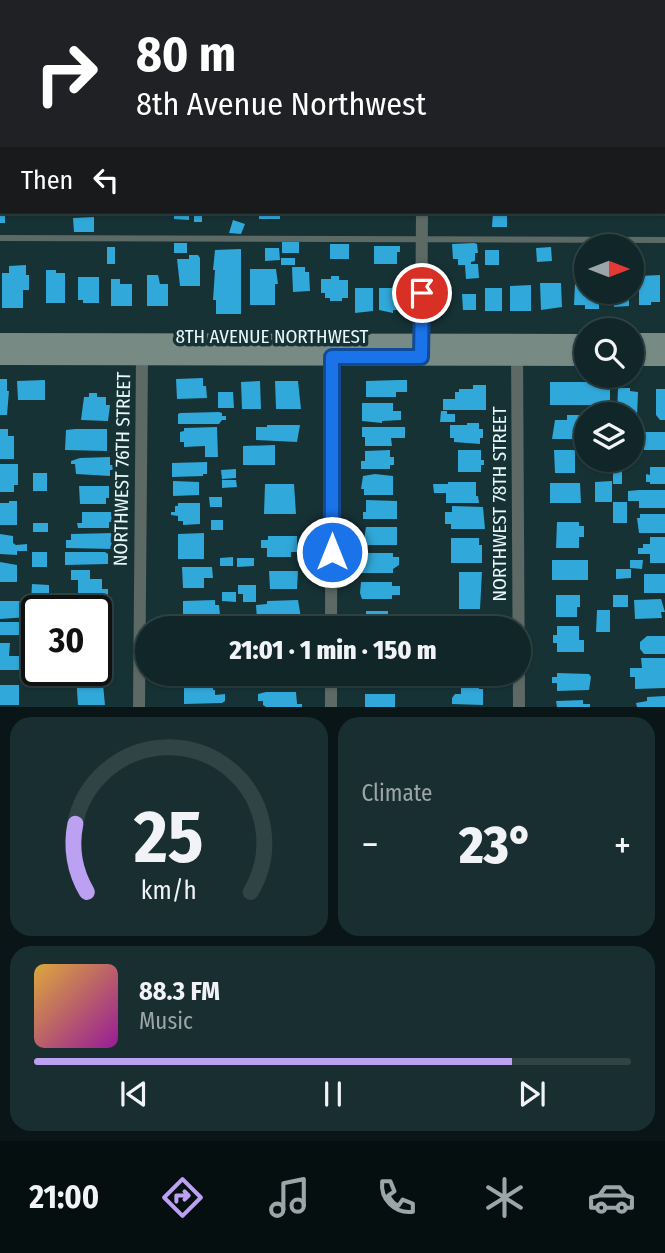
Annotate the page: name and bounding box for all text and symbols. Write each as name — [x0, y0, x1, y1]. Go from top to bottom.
text: 80 m — [136, 25, 236, 84]
icon: right — [21, 28, 112, 119]
text: 8th Avenue Northwest — [136, 85, 426, 123]
icon: left — [87, 161, 125, 199]
text: Then — [21, 165, 73, 196]
north arrow — [574, 234, 644, 304]
map controls — [574, 234, 644, 472]
pin — [392, 263, 452, 323]
icon: arrive — [403, 274, 441, 312]
button: search — [574, 318, 644, 388]
street label: 8TH AVENUE NORTHWEST — [176, 325, 369, 348]
street label: NORTHWEST 76TH STREET — [109, 371, 135, 566]
button: layers — [574, 402, 644, 472]
street label: NORTHWEST 78TH STREET — [488, 406, 511, 601]
position arrow — [295, 515, 369, 589]
speed limit sign: 30 — [21, 595, 112, 686]
text: 21:01 · 1 min · 150 m — [229, 635, 437, 666]
text: Climate — [362, 779, 432, 807]
text: 25 — [133, 795, 203, 882]
text: 23° — [459, 814, 533, 877]
text: − — [362, 822, 379, 868]
text: + — [614, 822, 631, 868]
text: km/h — [141, 876, 197, 906]
text: 88.3 FM — [139, 976, 220, 1007]
text: Music — [139, 1007, 193, 1035]
icon: previous — [115, 1075, 153, 1113]
icon: pause — [314, 1075, 352, 1113]
icon: next — [513, 1075, 551, 1113]
icon: directions — [158, 1173, 207, 1222]
icon: music — [265, 1173, 314, 1222]
icon: phone — [372, 1173, 421, 1222]
icon: climate — [480, 1173, 529, 1222]
icon: car — [587, 1173, 636, 1222]
text: 21:00 — [29, 1178, 99, 1216]

